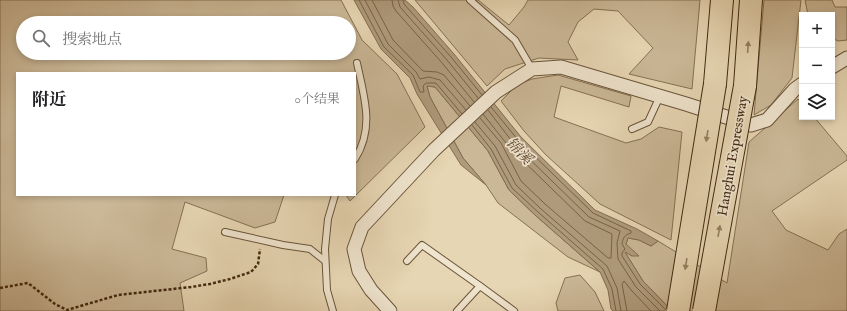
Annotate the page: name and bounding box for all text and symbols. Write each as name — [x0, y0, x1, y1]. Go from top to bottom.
map controls — [799, 12, 835, 120]
button: + — [799, 12, 835, 48]
search box — [16, 16, 356, 60]
icon: search — [30, 27, 52, 49]
text: 搜索地点 — [62, 30, 122, 49]
one-way arrow — [744, 41, 751, 53]
button: − — [799, 48, 835, 84]
button: layers — [799, 84, 835, 120]
text: 附近 — [32, 90, 66, 111]
text: 0个结果 — [295, 91, 340, 108]
street label: Hanghui Expressway — [714, 94, 752, 218]
one-way arrow — [704, 130, 710, 142]
water label: 锦溪 — [502, 134, 538, 170]
one-way arrow — [717, 225, 723, 238]
one-way arrow — [683, 258, 689, 270]

